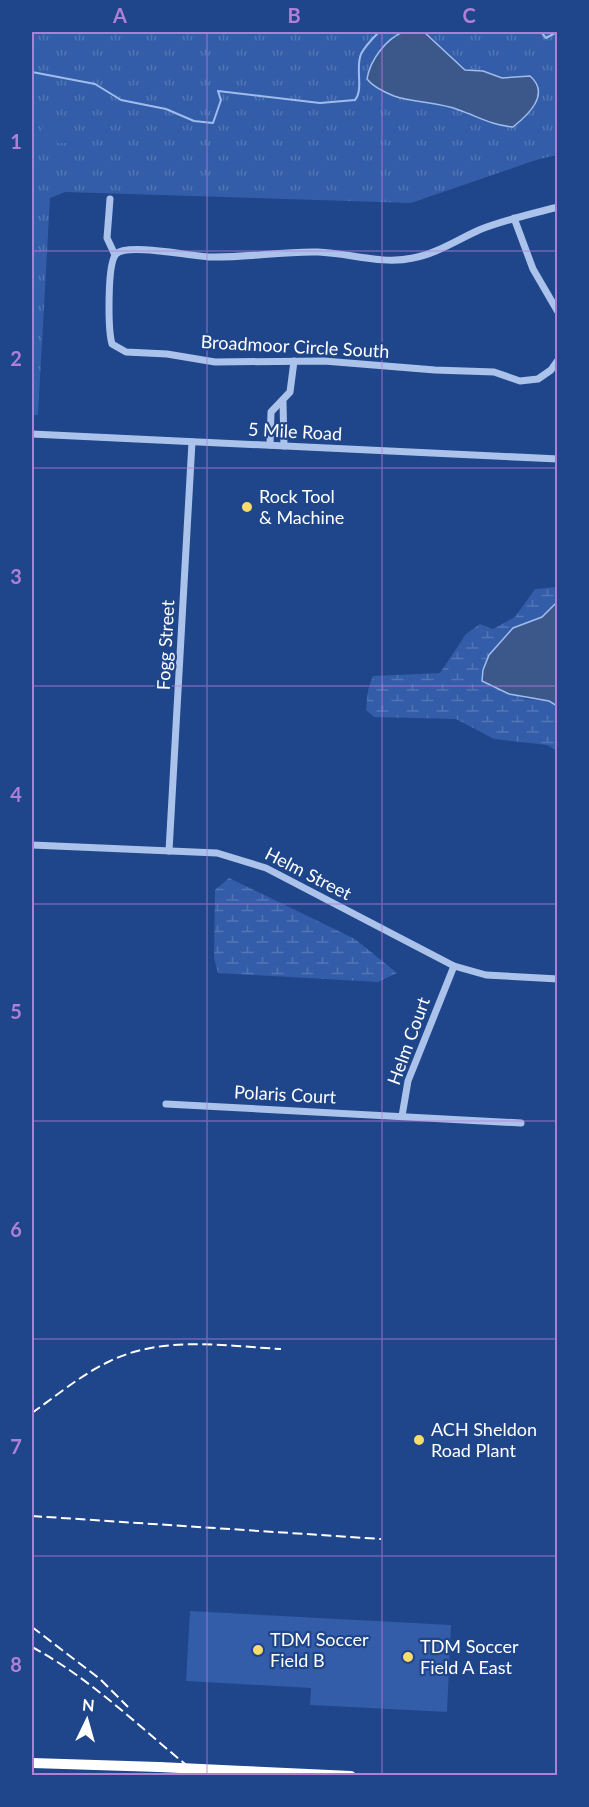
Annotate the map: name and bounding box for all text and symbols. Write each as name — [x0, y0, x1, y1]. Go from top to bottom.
text: A — [112, 3, 127, 27]
text: B — [287, 3, 301, 27]
text: C — [462, 3, 476, 27]
text: 1 — [10, 129, 22, 153]
street label: Broadmoor Circle South — [200, 330, 390, 362]
text: 2 — [10, 346, 22, 370]
street label: 5 Mile Road — [247, 418, 343, 444]
place label: Rock Tool & Machine — [259, 485, 344, 528]
marker: Rock Tool & Machine — [240, 500, 254, 514]
text: 3 — [10, 564, 22, 588]
street label: Fogg Street — [152, 599, 178, 691]
text: 4 — [10, 782, 22, 806]
street label: Helm Street — [262, 842, 356, 904]
street label: Helm Court — [382, 993, 434, 1088]
text: 5 — [10, 999, 22, 1023]
street label: Polaris Court — [233, 1080, 337, 1108]
text: 6 — [10, 1217, 22, 1241]
place label: ACH Sheldon Road Plant — [431, 1418, 537, 1461]
marker: ACH Sheldon Road Plant — [412, 1433, 426, 1447]
text: 7 — [10, 1434, 22, 1458]
place label: TDM Soccer Field B — [270, 1628, 369, 1671]
place label: TDM Soccer Field A East — [420, 1635, 519, 1678]
marker: TDM Soccer Field B — [251, 1643, 265, 1657]
marker: TDM Soccer Field A East — [401, 1650, 415, 1664]
text: 8 — [10, 1652, 22, 1676]
north arrow — [57, 1690, 117, 1750]
text: N — [81, 1695, 95, 1715]

